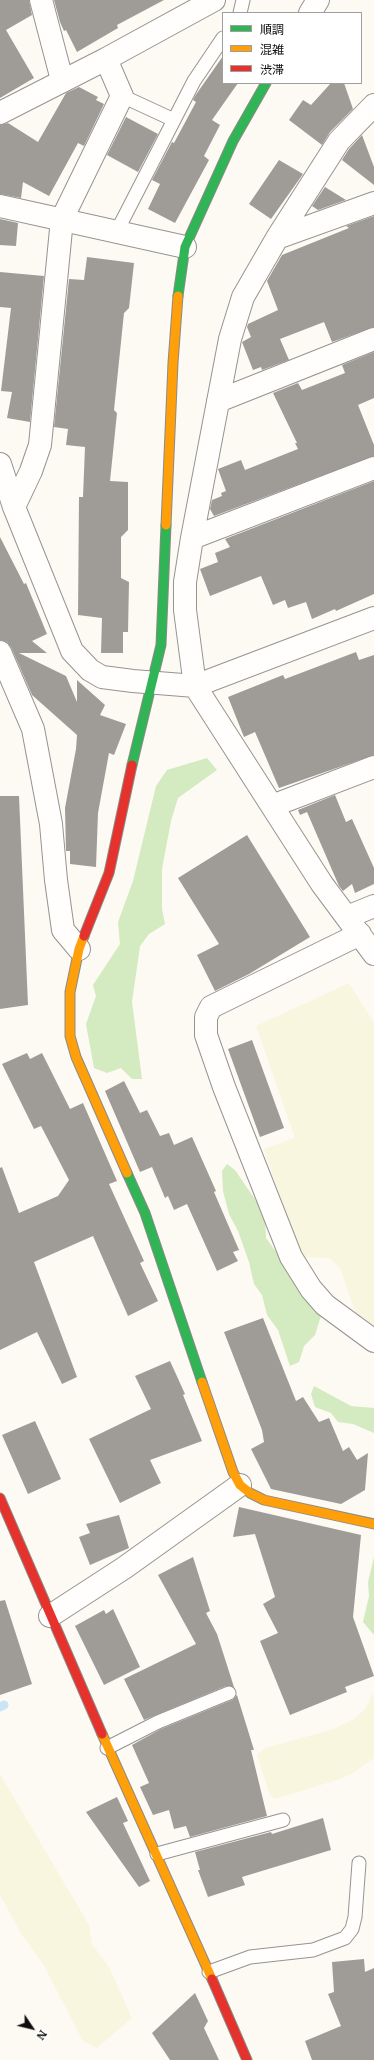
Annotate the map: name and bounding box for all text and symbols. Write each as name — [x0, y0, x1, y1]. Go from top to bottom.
legend — [222, 12, 362, 84]
text: 順調 — [260, 22, 284, 37]
text: 混雑 — [260, 42, 284, 57]
text: 渋滞 — [260, 62, 284, 77]
north arrow — [12, 2008, 52, 2048]
text: N — [34, 2027, 50, 2042]

